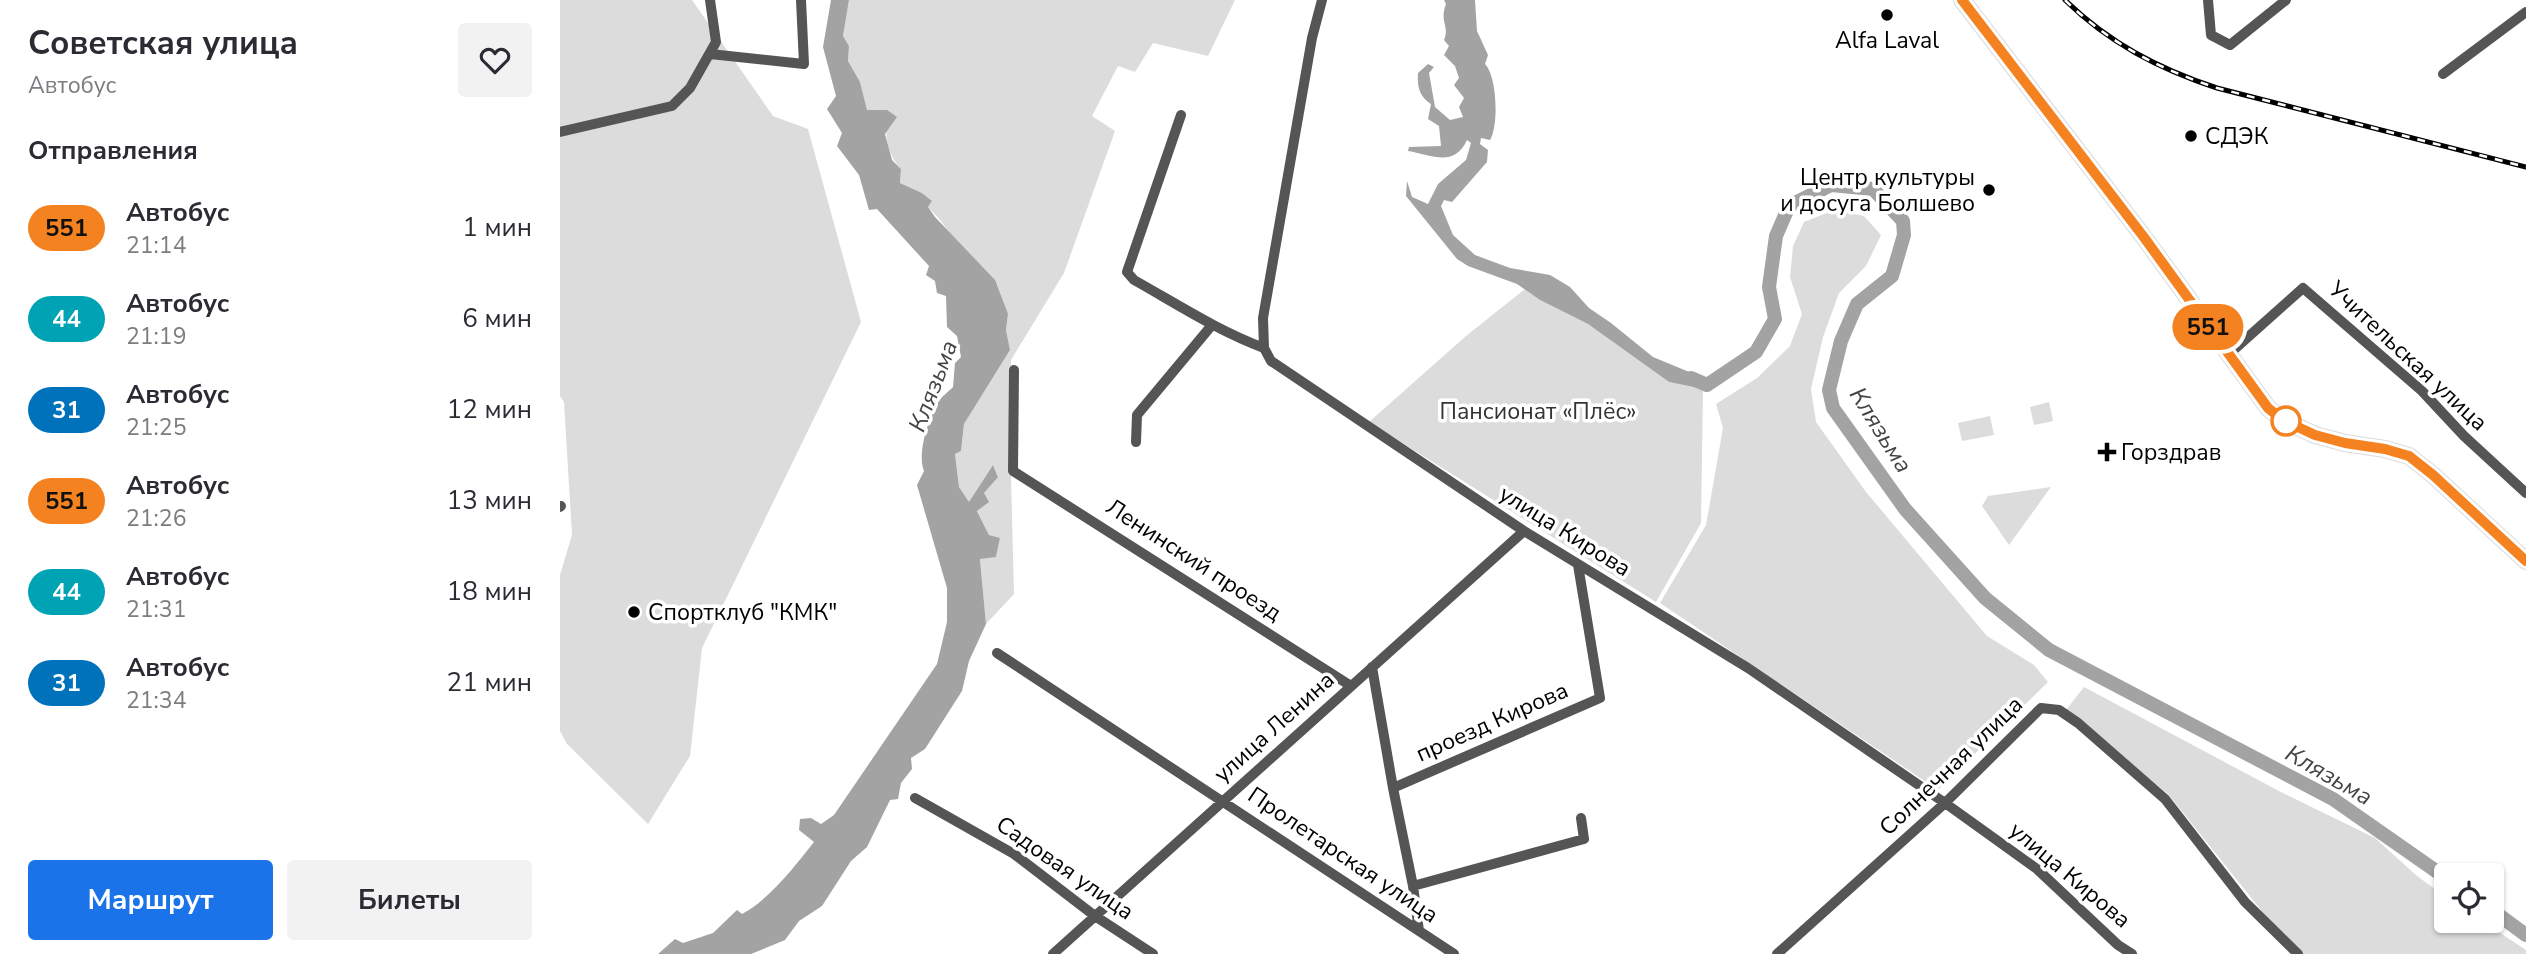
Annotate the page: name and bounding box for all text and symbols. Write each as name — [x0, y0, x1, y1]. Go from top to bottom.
marker: Alfa Laval — [1879, 7, 1895, 23]
text: Советская улица — [28, 21, 298, 66]
button: heart — [458, 23, 532, 97]
place label: Alfa Laval — [1835, 25, 1939, 56]
text: Автобус — [28, 70, 116, 101]
place label: СДЭК — [2205, 121, 2269, 152]
marker: СДЭК — [2183, 128, 2199, 144]
text: Отправления — [28, 133, 198, 168]
place label: Центр культуры и досуга Болшево — [1780, 162, 1975, 219]
marker: Центр культуры и досуга Болшево — [1981, 182, 1997, 198]
text: Автобус — [126, 195, 229, 230]
text: 1 мин — [462, 210, 532, 245]
text: 551 — [45, 212, 88, 244]
text: 21:14 — [126, 230, 186, 261]
street label: Учительская улица — [2321, 273, 2494, 438]
text: Автобус — [126, 286, 229, 321]
text: 6 мин — [462, 301, 532, 336]
text: 44 — [52, 303, 81, 335]
line badge: 551 — [2168, 304, 2248, 350]
text: 551 — [2186, 311, 2230, 343]
text: 21:19 — [126, 321, 186, 352]
water label: Клязьма — [901, 336, 965, 436]
text: Автобус — [126, 377, 229, 412]
water label: Клязьма — [1842, 381, 1920, 479]
text: 12 мин — [447, 392, 532, 427]
text: 31 — [52, 394, 81, 426]
park label: Пансионат «Плёс» — [1440, 396, 1636, 427]
unlabelled marker — [2271, 406, 2301, 436]
text: 21:25 — [126, 412, 186, 443]
place label: Горздрав — [2121, 437, 2221, 468]
marker: Горздрав — [2099, 444, 2115, 460]
text: Автобус — [126, 468, 229, 503]
street label: улица Кирова — [1493, 478, 1637, 584]
text: 13 мин — [447, 483, 532, 518]
text: 551 — [45, 485, 88, 517]
street label: Ленинский проезд — [1100, 492, 1288, 628]
text: 21:26 — [126, 503, 186, 534]
text: Автобус — [126, 559, 229, 594]
text: 18 мин — [447, 574, 532, 609]
text: 44 — [52, 576, 81, 608]
text: 21:31 — [126, 594, 186, 625]
place label: Спортклуб "КМК" — [648, 597, 837, 628]
marker: Спортклуб "КМК" — [626, 604, 642, 620]
text: Автобус — [126, 650, 229, 685]
street label: улица Ленина — [1207, 664, 1341, 790]
text: 21 мин — [447, 665, 532, 700]
text: 31 — [52, 667, 81, 699]
street label: проезд Кирова — [1411, 675, 1573, 769]
text: 21:34 — [126, 685, 186, 716]
street label: Солнечная улица — [1873, 689, 2029, 843]
water label: Клязьма — [2280, 737, 2378, 813]
street label: Пролетарская улица — [1242, 780, 1444, 930]
street label: Садовая улица — [990, 809, 1140, 927]
street label: улица Кирова — [2003, 815, 2137, 935]
button: Маршрут — [28, 860, 273, 940]
button: Билеты — [287, 860, 532, 940]
map controls — [2434, 863, 2504, 933]
button: locate — [2434, 863, 2504, 933]

